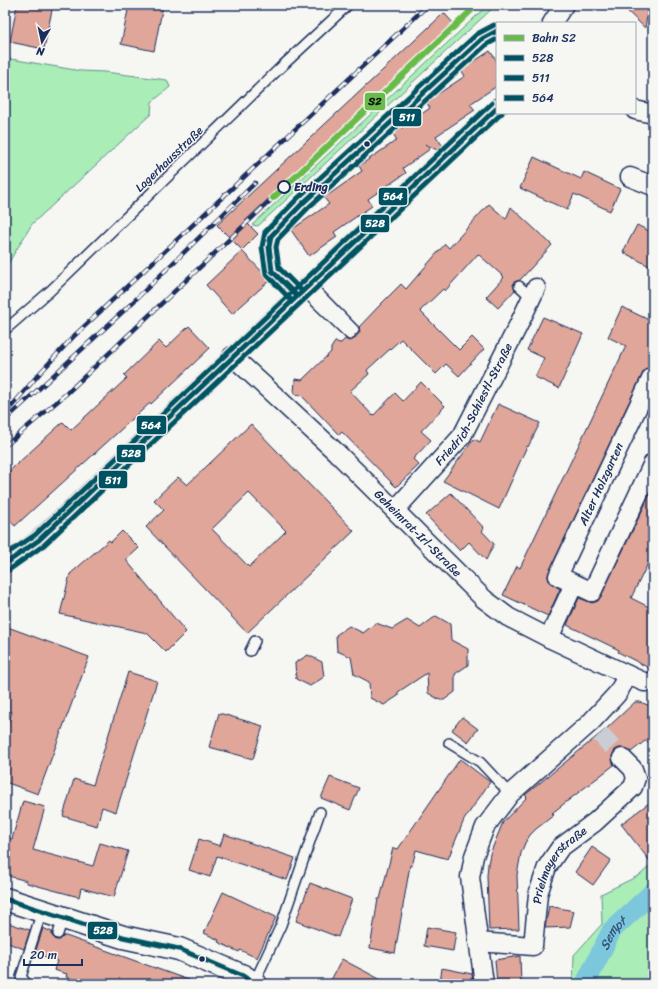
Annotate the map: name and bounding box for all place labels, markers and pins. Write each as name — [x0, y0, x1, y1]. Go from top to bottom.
unlabelled marker — [362, 139, 372, 149]
place label: Erding — [294, 176, 329, 198]
marker: Erding — [277, 180, 291, 194]
unlabelled marker — [197, 954, 207, 964]

